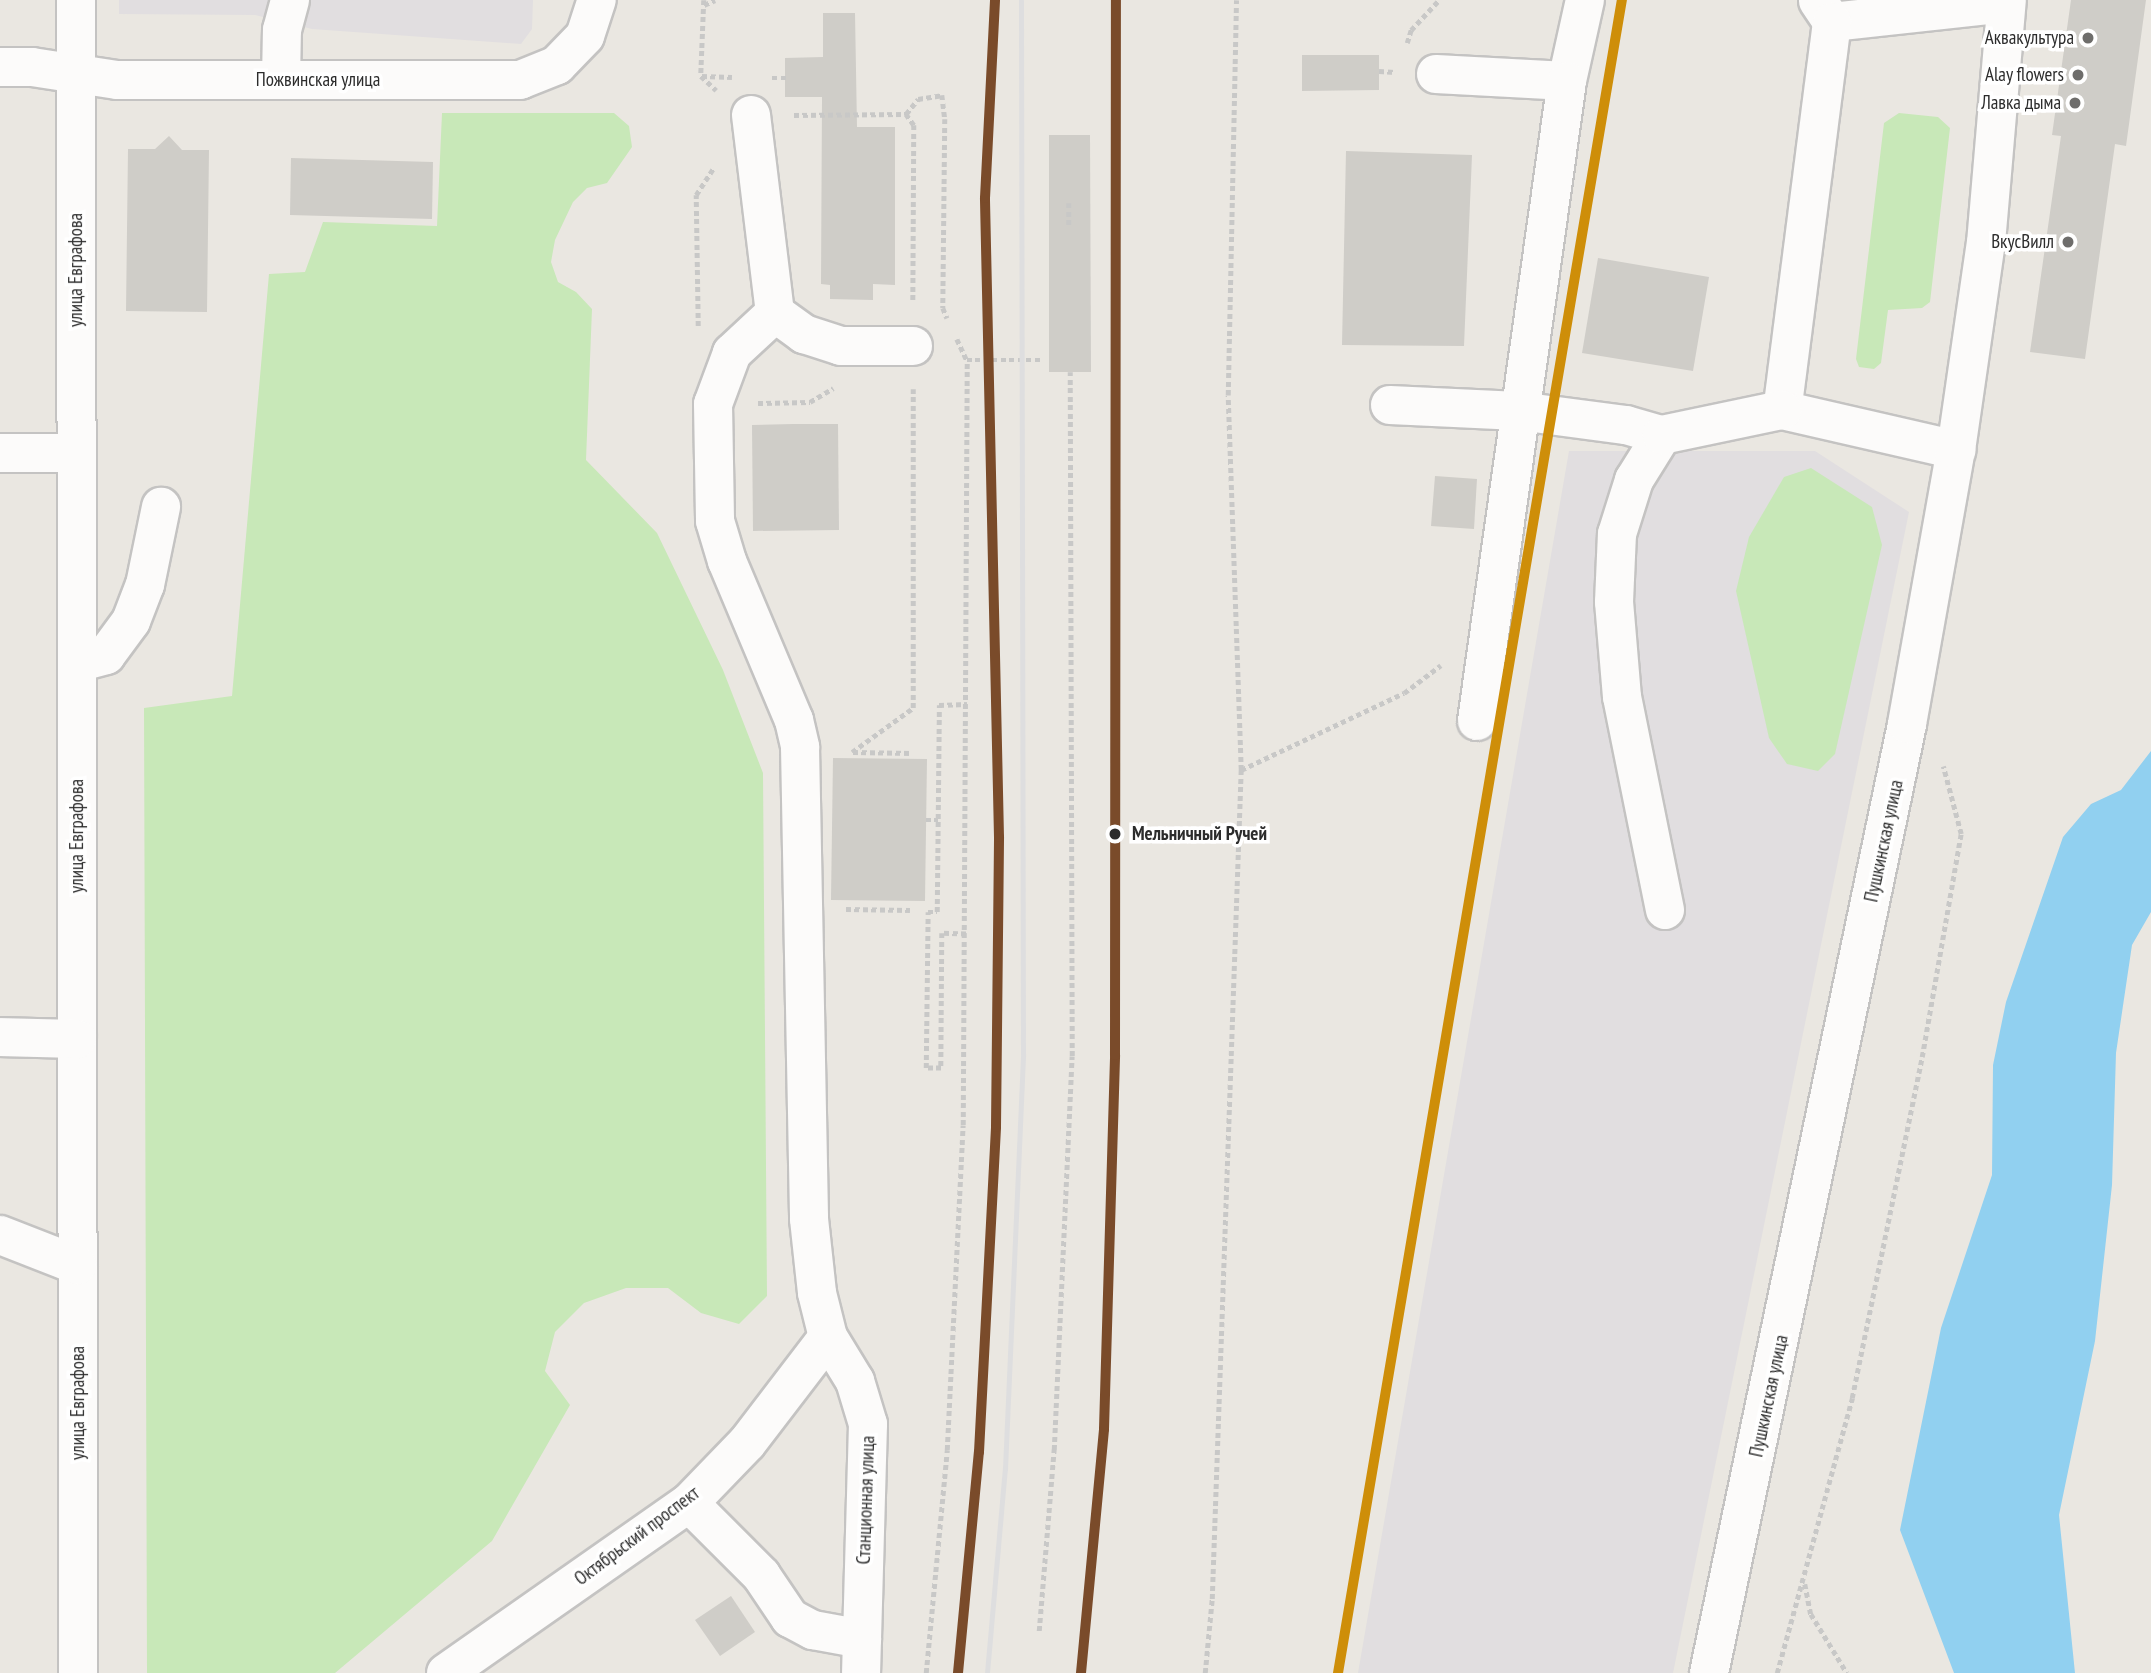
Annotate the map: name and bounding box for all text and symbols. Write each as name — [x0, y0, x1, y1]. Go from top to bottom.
place label: Аквакультура — [1985, 27, 2074, 49]
marker: Аквакультура — [2080, 30, 2096, 46]
place label: Alay flowers — [1984, 64, 2064, 86]
marker: Alay flowers — [2070, 67, 2086, 83]
street label: Пожвинская улица — [256, 69, 380, 91]
place label: Лавка дыма — [1981, 92, 2061, 114]
marker: Лавка дыма — [2067, 95, 2083, 111]
street label: улица Евграфова — [65, 213, 87, 327]
place label: ВкусВилл — [1991, 231, 2054, 253]
marker: ВкусВилл — [2060, 234, 2076, 250]
street label: Пушкинская улица — [1860, 778, 1908, 904]
street label: улица Евграфова — [66, 779, 88, 893]
marker: Мельничный Ручей — [1104, 823, 1126, 845]
place label: Мельничный Ручей — [1132, 823, 1267, 845]
street label: Пушкинская улица — [1745, 1333, 1793, 1459]
street label: улица Евграфова — [67, 1346, 89, 1460]
street label: Станционная улица — [852, 1435, 880, 1565]
street label: Октябрьский проспект — [570, 1482, 704, 1590]

